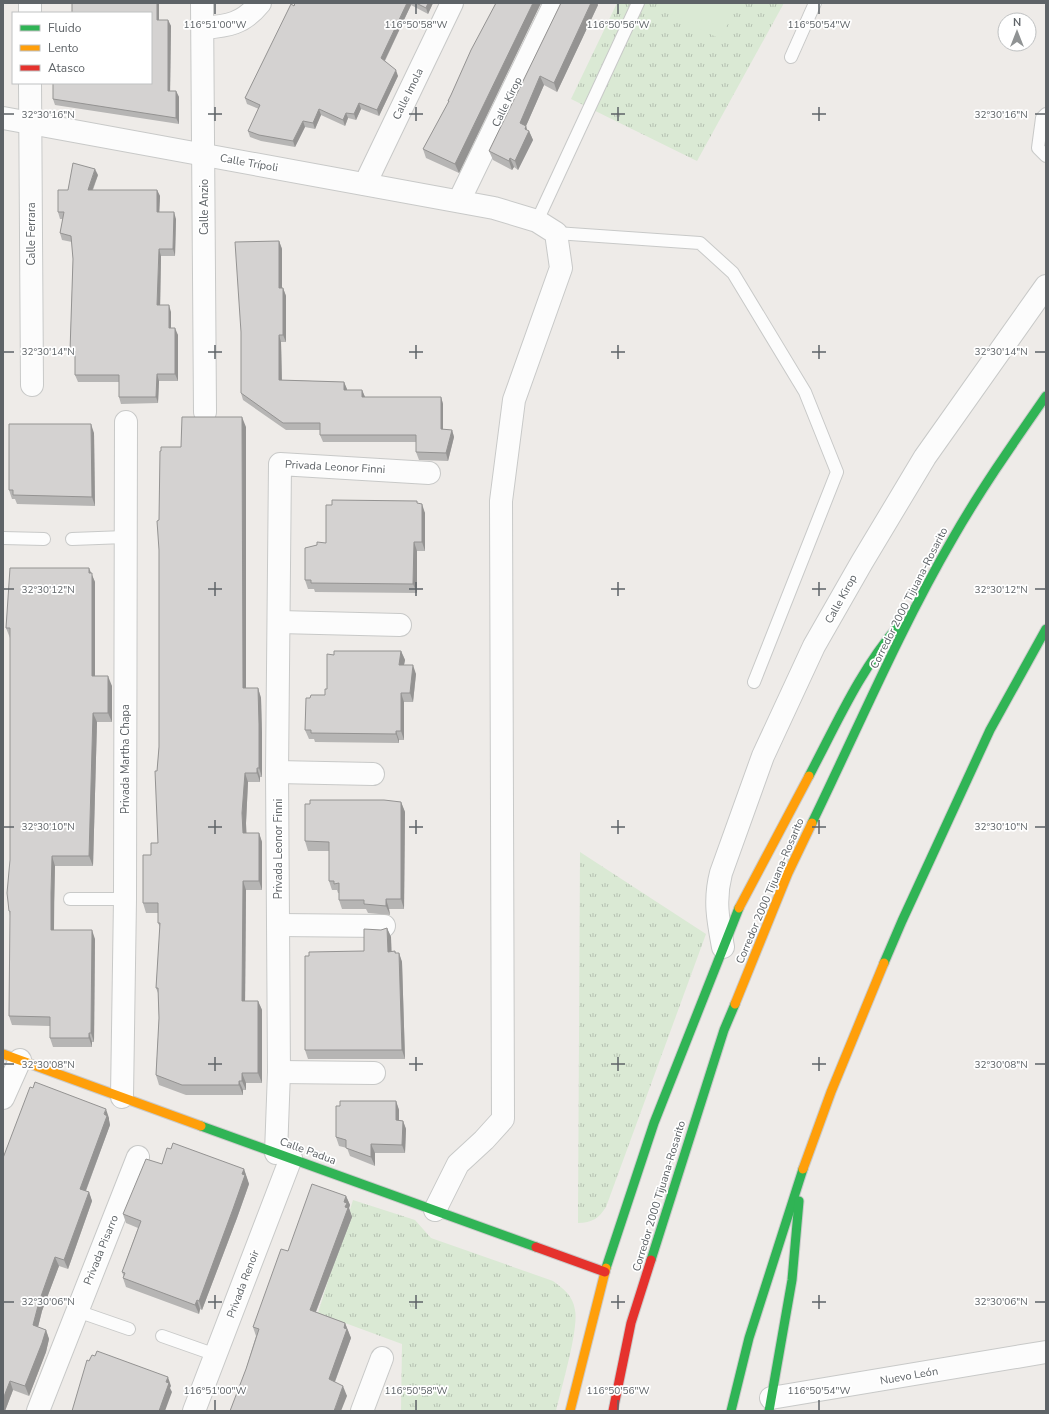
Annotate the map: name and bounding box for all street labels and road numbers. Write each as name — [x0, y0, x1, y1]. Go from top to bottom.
street label: Calle Imola — [389, 66, 427, 122]
street label: Calle Kirop — [488, 74, 526, 130]
street label: Calle Trípoli — [219, 151, 279, 175]
street label: Calle Anzio — [197, 179, 212, 235]
street label: Calle Ferrara — [24, 202, 39, 266]
street label: Privada Leonor Finni — [284, 457, 386, 477]
street label: Corredor 2000 Tijuana-Rosarito — [867, 525, 951, 671]
street label: Calle Kirop — [821, 572, 861, 626]
street label: Privada Martha Chapa — [118, 704, 133, 814]
street label: Privada Leonor Finni — [271, 799, 286, 899]
street label: Corredor 2000 Tijuana-Rosarito — [732, 816, 808, 966]
street label: Corredor 2000 Tijuana-Rosarito — [629, 1119, 689, 1273]
street label: Calle Padua — [278, 1134, 339, 1168]
street label: Privada Pisarro — [80, 1213, 122, 1287]
street label: Privada Renoir — [223, 1248, 263, 1320]
street label: Nuevo León — [879, 1364, 939, 1388]

